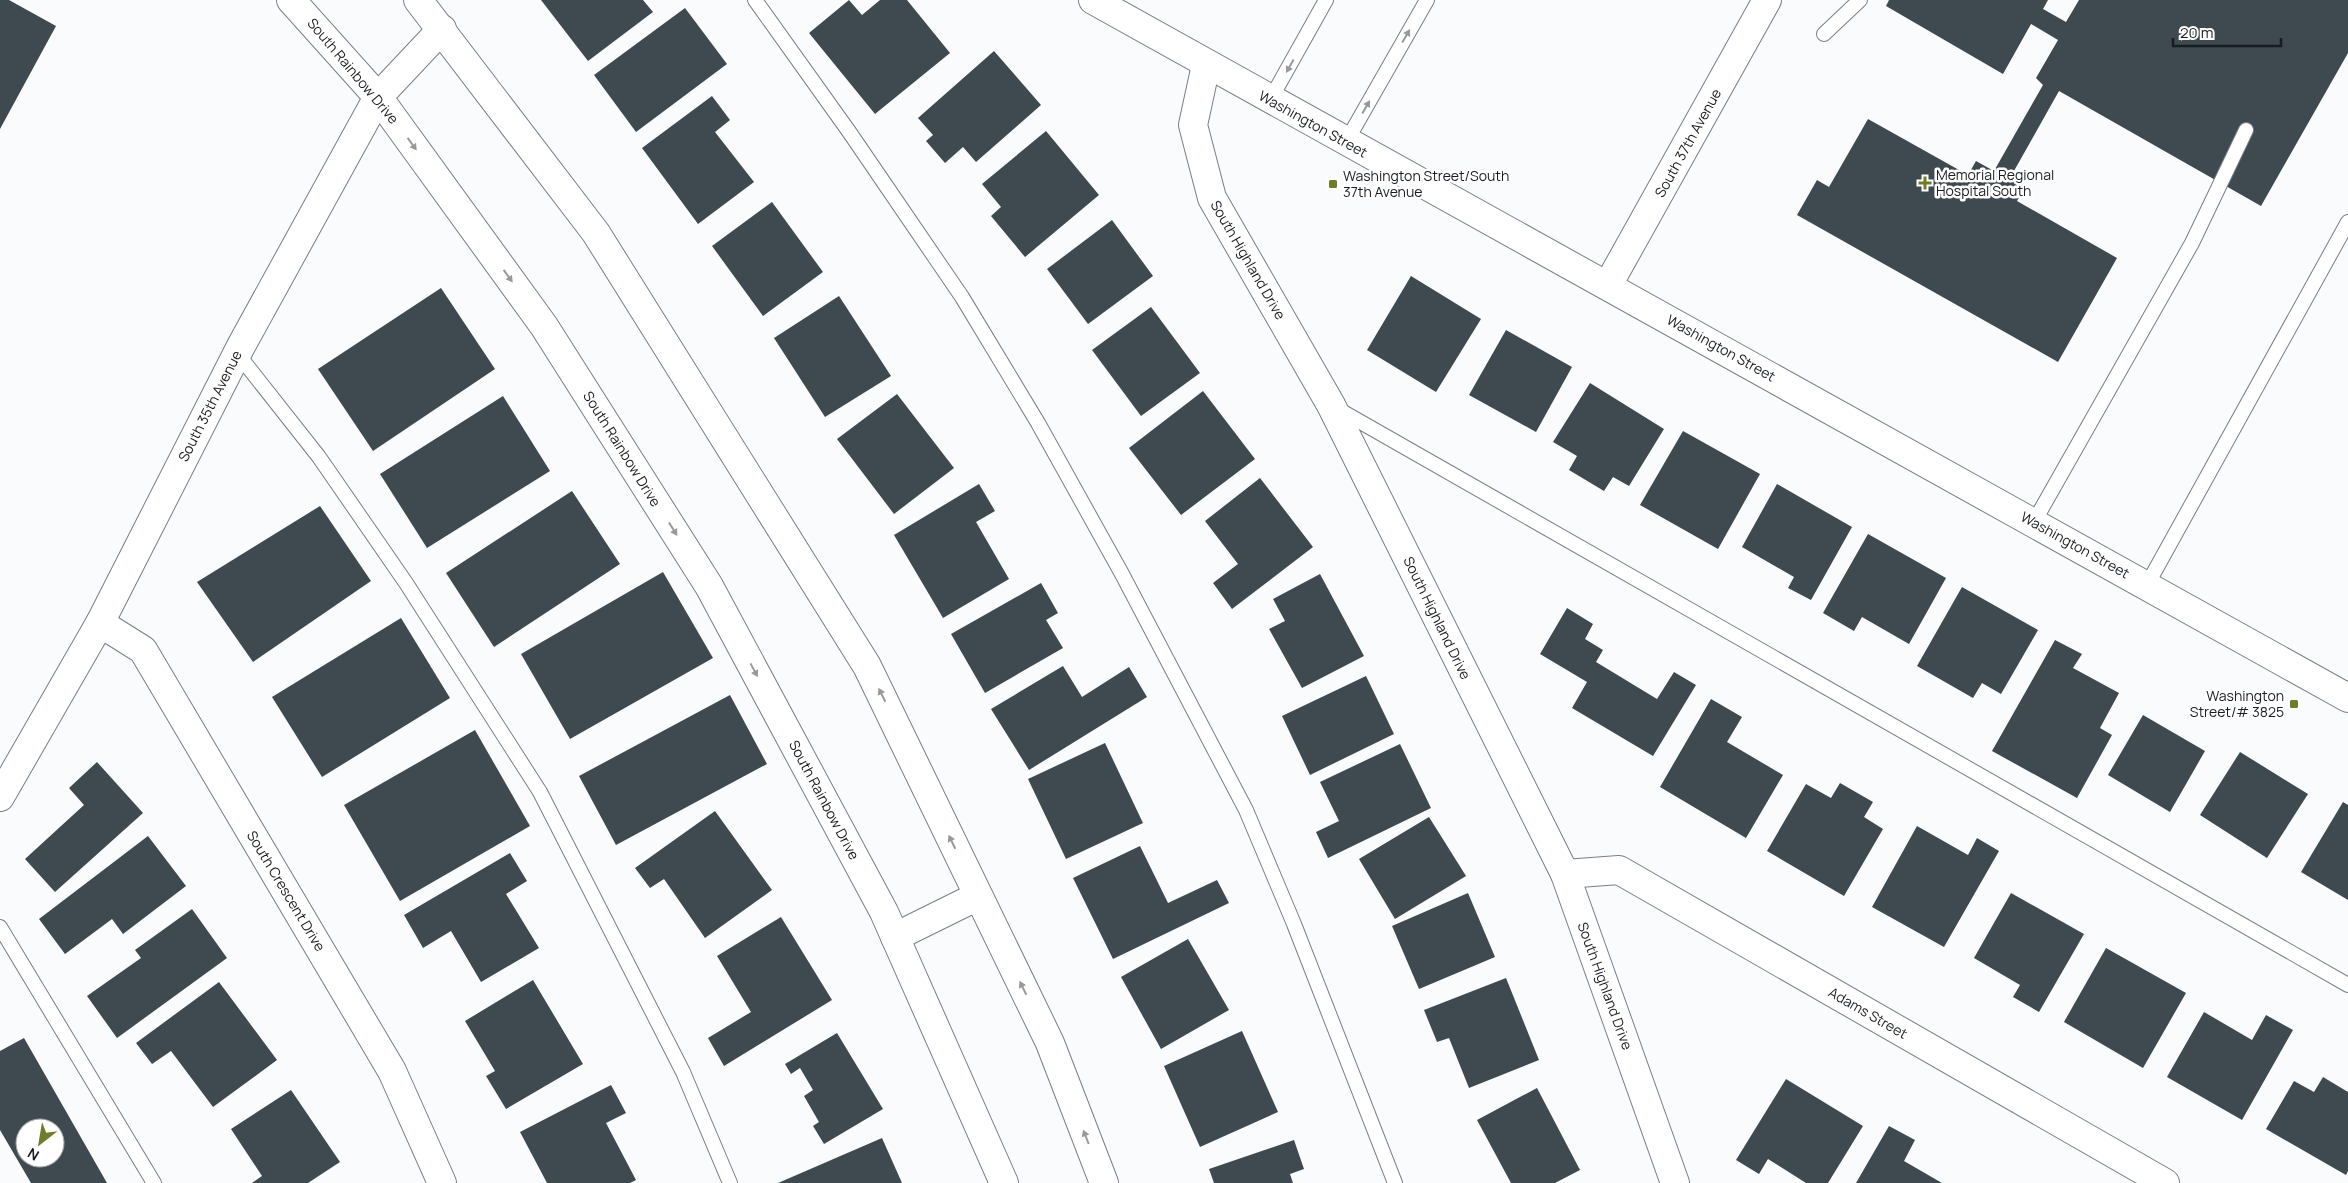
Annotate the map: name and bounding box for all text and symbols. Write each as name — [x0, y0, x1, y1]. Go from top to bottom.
street label: South Rainbow Drive — [303, 14, 403, 128]
scale bar — [2173, 15, 2280, 47]
text: 20 m — [2180, 22, 2213, 43]
one-way arrow — [1402, 30, 1411, 43]
one-way arrow — [1286, 58, 1294, 73]
street label: South 37th Avenue — [1650, 85, 1725, 200]
street label: Washington Street — [1255, 86, 1371, 162]
one-way arrow — [1361, 100, 1370, 114]
one-way arrow — [407, 137, 418, 150]
place label: Memorial Regional Hospital South — [1936, 165, 2054, 200]
place label: Washington Street/South 37th Avenue — [1343, 166, 1509, 201]
marker: Memorial Regional Hospital South — [1918, 176, 1932, 190]
marker: Washington Street/South 37th Avenue — [1327, 178, 1339, 190]
street label: South Highland Drive — [1207, 197, 1290, 323]
one-way arrow — [503, 269, 513, 283]
street label: Washington Street — [1663, 310, 1779, 386]
street label: South 35th Avenue — [173, 347, 246, 465]
street label: South Rainbow Drive — [579, 387, 666, 510]
street label: Washington Street — [2017, 507, 2133, 583]
one-way arrow — [668, 523, 678, 536]
street label: South Highland Drive — [1399, 553, 1475, 682]
one-way arrow — [750, 663, 758, 677]
place label: Washington Street/# 3825 — [2190, 686, 2284, 721]
one-way arrow — [877, 688, 885, 702]
marker: Washington Street/# 3825 — [2288, 698, 2300, 710]
street label: South Rainbow Drive — [785, 737, 864, 863]
street label: South Crescent Drive — [243, 827, 330, 955]
one-way arrow — [948, 835, 956, 849]
street label: South Highland Drive — [1574, 919, 1637, 1052]
one-way arrow — [1019, 981, 1027, 995]
street label: Adams Street — [1825, 982, 1911, 1043]
north arrow — [15, 1118, 65, 1168]
one-way arrow — [1082, 1130, 1089, 1145]
text: N — [24, 1144, 42, 1165]

